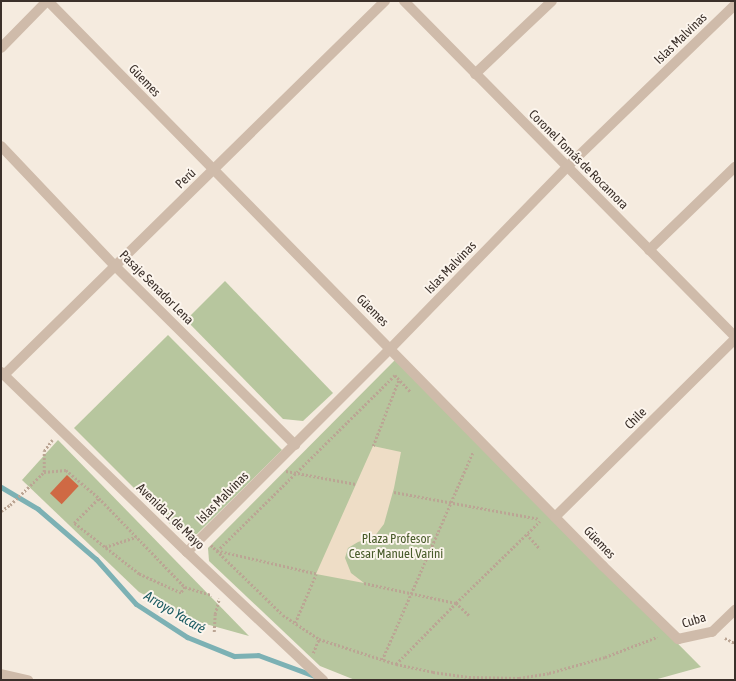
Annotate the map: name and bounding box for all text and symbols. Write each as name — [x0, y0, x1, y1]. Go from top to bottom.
street label: Islas Malvinas — [651, 10, 711, 68]
street label: Güemes — [125, 62, 163, 100]
street label: Coronel Tomás de Rocamora — [525, 107, 631, 213]
street label: Perú — [173, 166, 199, 192]
street label: Islas Malvinas — [422, 238, 480, 298]
street label: Pasaje Senador Lena — [116, 248, 196, 328]
street label: Güemes — [353, 292, 391, 330]
street label: Chile — [622, 405, 650, 433]
street label: Islas Malvinas — [194, 469, 252, 527]
street label: Avenida 1 de Mayo — [133, 481, 207, 553]
street label: Güemes — [580, 524, 618, 562]
park label: Plaza Profesor Cesar Manuel Varini — [349, 532, 443, 563]
water label: Arroyo Yacaré — [141, 587, 209, 637]
street label: Cuba — [680, 610, 708, 632]

